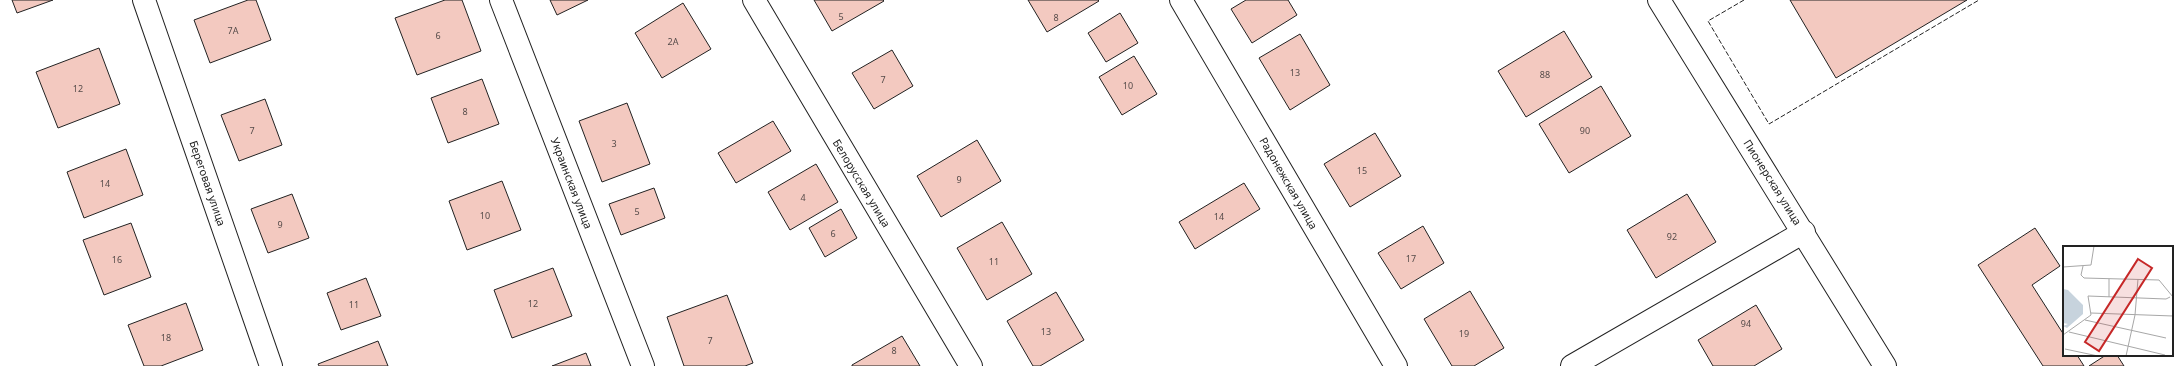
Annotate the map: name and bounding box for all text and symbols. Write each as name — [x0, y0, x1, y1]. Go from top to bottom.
house number: 5 — [838, 10, 844, 23]
house number: 8 — [1053, 11, 1059, 24]
house number: 7А — [228, 24, 239, 37]
house number: 6 — [435, 29, 441, 42]
house number: 2А — [668, 35, 679, 48]
house number: 13 — [1290, 66, 1300, 79]
house number: 88 — [1540, 68, 1550, 81]
house number: 7 — [880, 73, 886, 86]
house number: 10 — [1123, 79, 1133, 92]
house number: 12 — [73, 82, 83, 95]
house number: 8 — [462, 105, 468, 118]
house number: 7 — [249, 124, 255, 137]
house number: 90 — [1580, 124, 1590, 137]
street label: Радонежская улица — [1257, 134, 1321, 232]
street label: Украинская улица — [548, 135, 596, 231]
street label: Белорусская улица — [830, 136, 894, 230]
street label: Пионерская улица — [1741, 136, 1805, 228]
house number: 3 — [611, 137, 617, 150]
street label: Береговая улица — [186, 138, 230, 228]
house number: 15 — [1357, 164, 1367, 177]
house number: 9 — [956, 173, 962, 186]
house number: 14 — [100, 177, 110, 190]
house number: 4 — [800, 191, 806, 204]
house number: 5 — [634, 205, 640, 218]
house number: 10 — [480, 209, 490, 222]
house number: 14 — [1214, 210, 1224, 223]
house number: 9 — [277, 218, 283, 231]
house number: 6 — [830, 227, 836, 240]
house number: 92 — [1667, 230, 1677, 243]
inset map — [2063, 246, 2173, 356]
house number: 17 — [1406, 252, 1416, 265]
house number: 16 — [112, 253, 122, 266]
house number: 11 — [989, 255, 999, 268]
house number: 12 — [528, 297, 538, 310]
house number: 11 — [349, 298, 359, 311]
house number: 94 — [1741, 317, 1751, 330]
house number: 13 — [1041, 325, 1051, 338]
house number: 19 — [1459, 327, 1469, 340]
house number: 18 — [161, 331, 171, 344]
house number: 7 — [707, 334, 713, 347]
house number: 8 — [891, 344, 897, 357]

